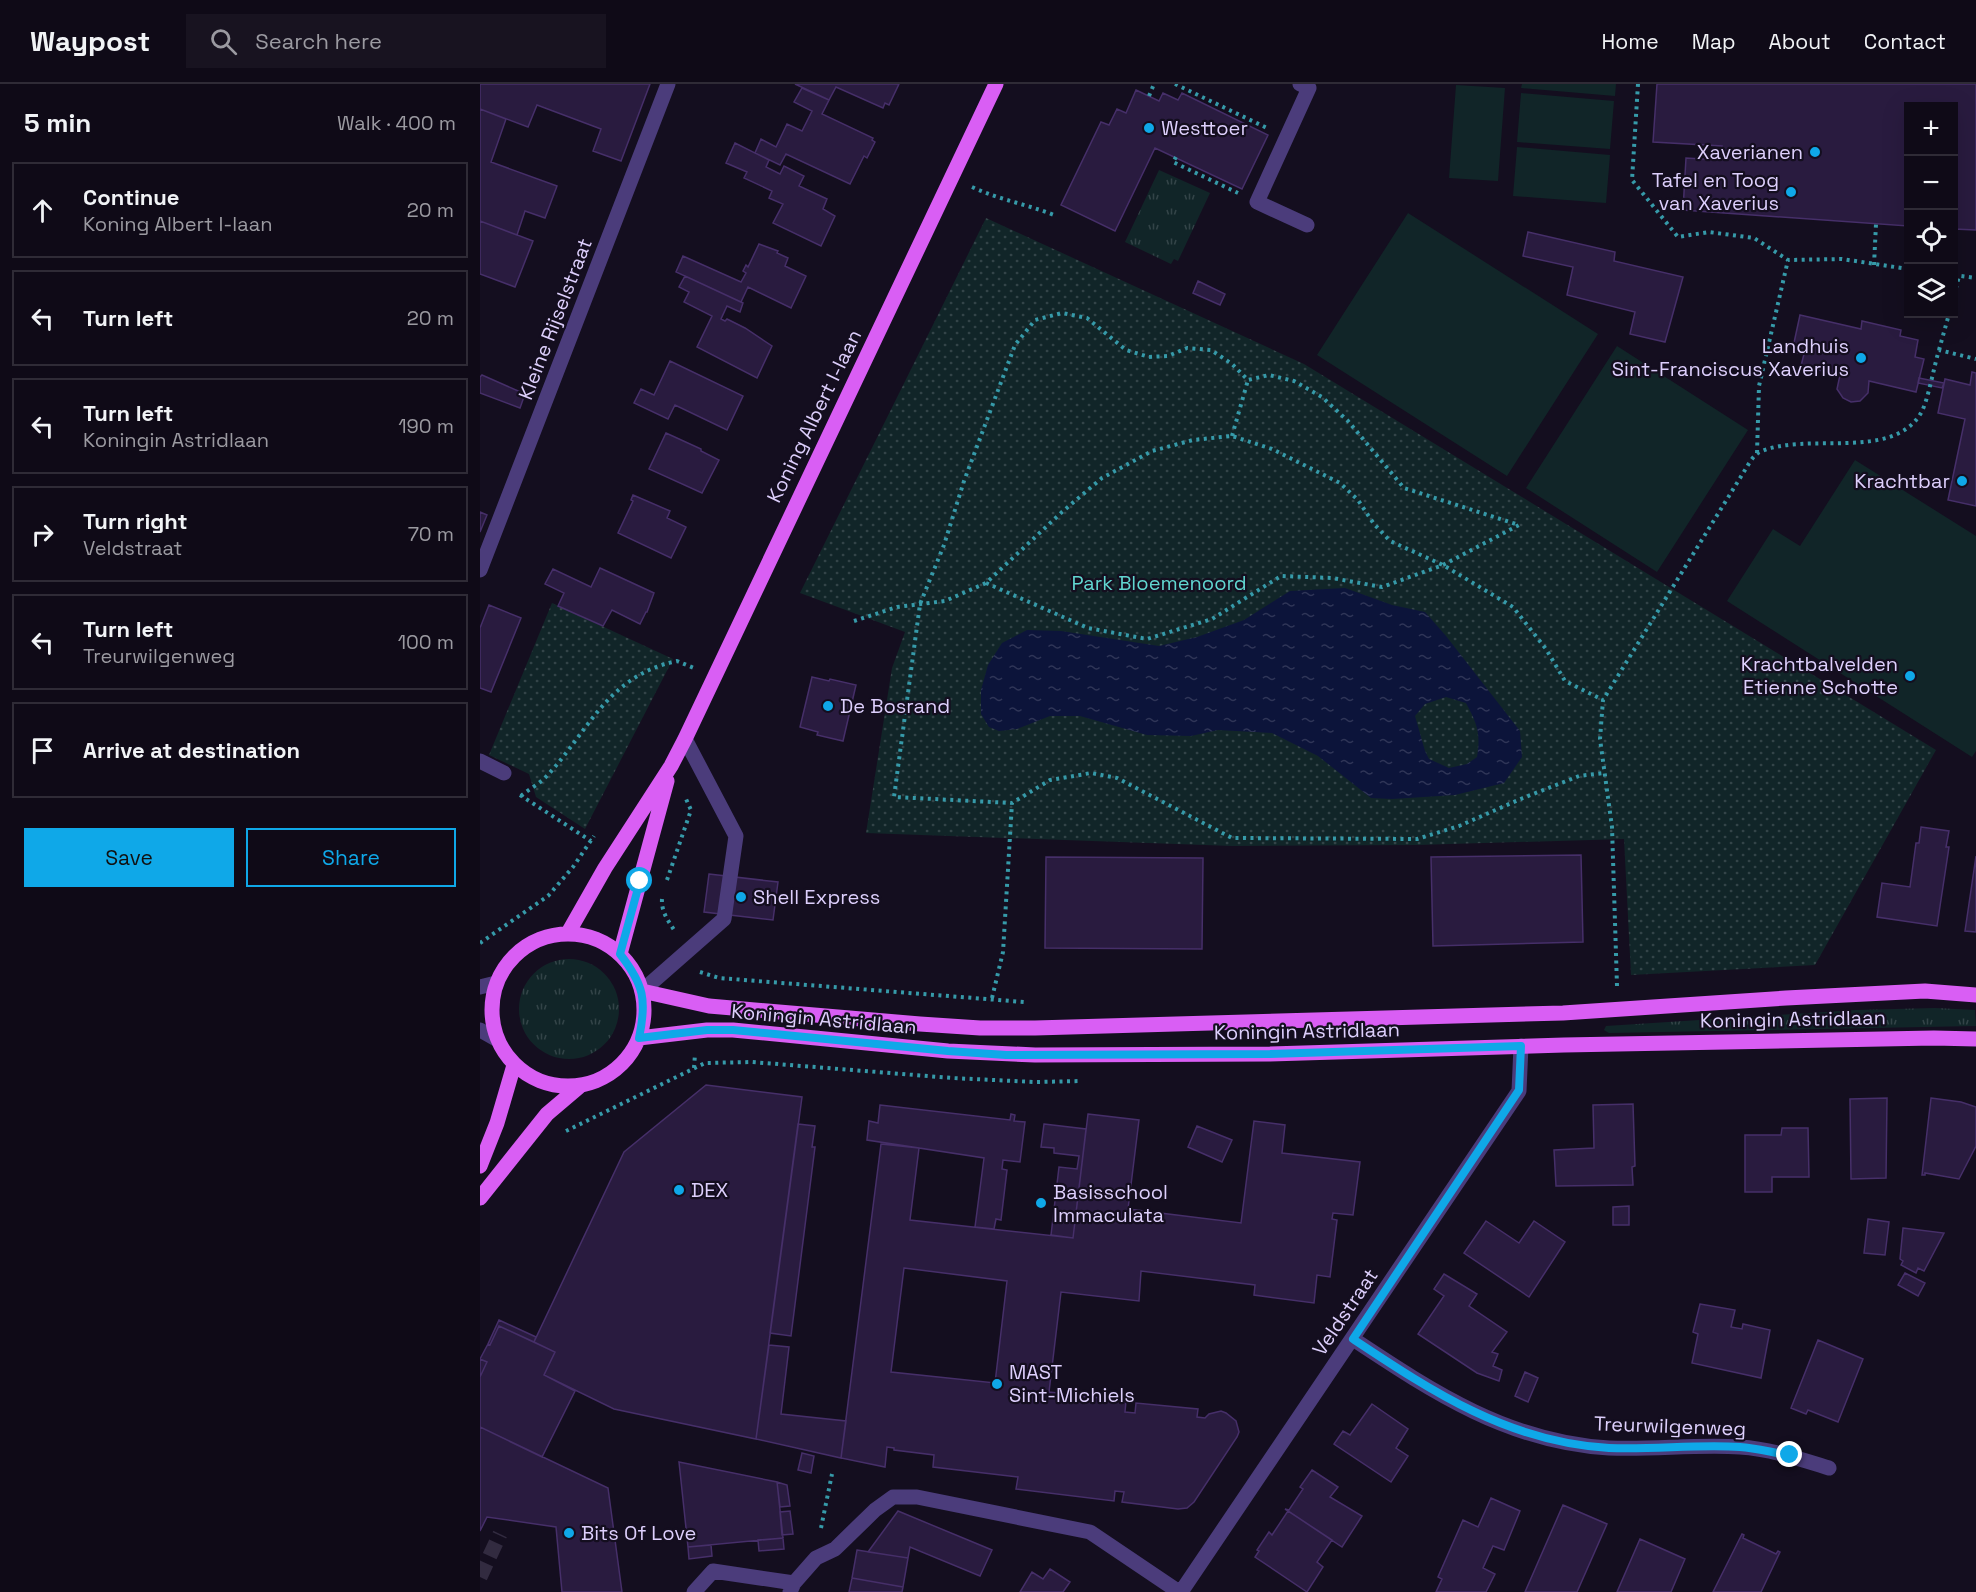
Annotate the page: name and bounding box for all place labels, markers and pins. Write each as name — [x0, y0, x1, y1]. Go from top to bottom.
place label: Westtoer — [1161, 115, 1248, 141]
marker: Westtoer — [1142, 121, 1156, 135]
place label: Xaverianen — [1697, 139, 1803, 165]
marker: Xaverianen — [1808, 145, 1822, 159]
place label: Tafel en Toog van Xaverius — [1652, 167, 1779, 216]
marker: Tafel en Toog van Xaverius — [1784, 185, 1798, 199]
place label: Landhuis Sint-Franciscus Xaverius — [1612, 333, 1849, 382]
marker: Landhuis Sint-Franciscus Xaverius — [1854, 351, 1868, 365]
place label: Krachtbar — [1854, 468, 1950, 494]
marker: Krachtbar — [1955, 474, 1969, 488]
place label: Krachtbalvelden Etienne Schotte — [1741, 651, 1898, 700]
marker: Krachtbalvelden Etienne Schotte — [1903, 669, 1917, 683]
place label: De Bosrand — [840, 693, 950, 719]
marker: De Bosrand — [821, 699, 835, 713]
place label: Shell Express — [753, 884, 880, 910]
marker: Shell Express — [734, 890, 748, 904]
place label: DEX — [691, 1177, 729, 1203]
place label: Basisschool Immaculata — [1053, 1179, 1168, 1228]
marker: DEX — [672, 1183, 686, 1197]
marker: Basisschool Immaculata — [1034, 1196, 1048, 1210]
place label: MAST Sint-Michiels — [1009, 1359, 1135, 1408]
marker: MAST Sint-Michiels — [990, 1377, 1004, 1391]
place label: Bits Of Love — [581, 1520, 696, 1546]
marker: Bits Of Love — [562, 1526, 576, 1540]

